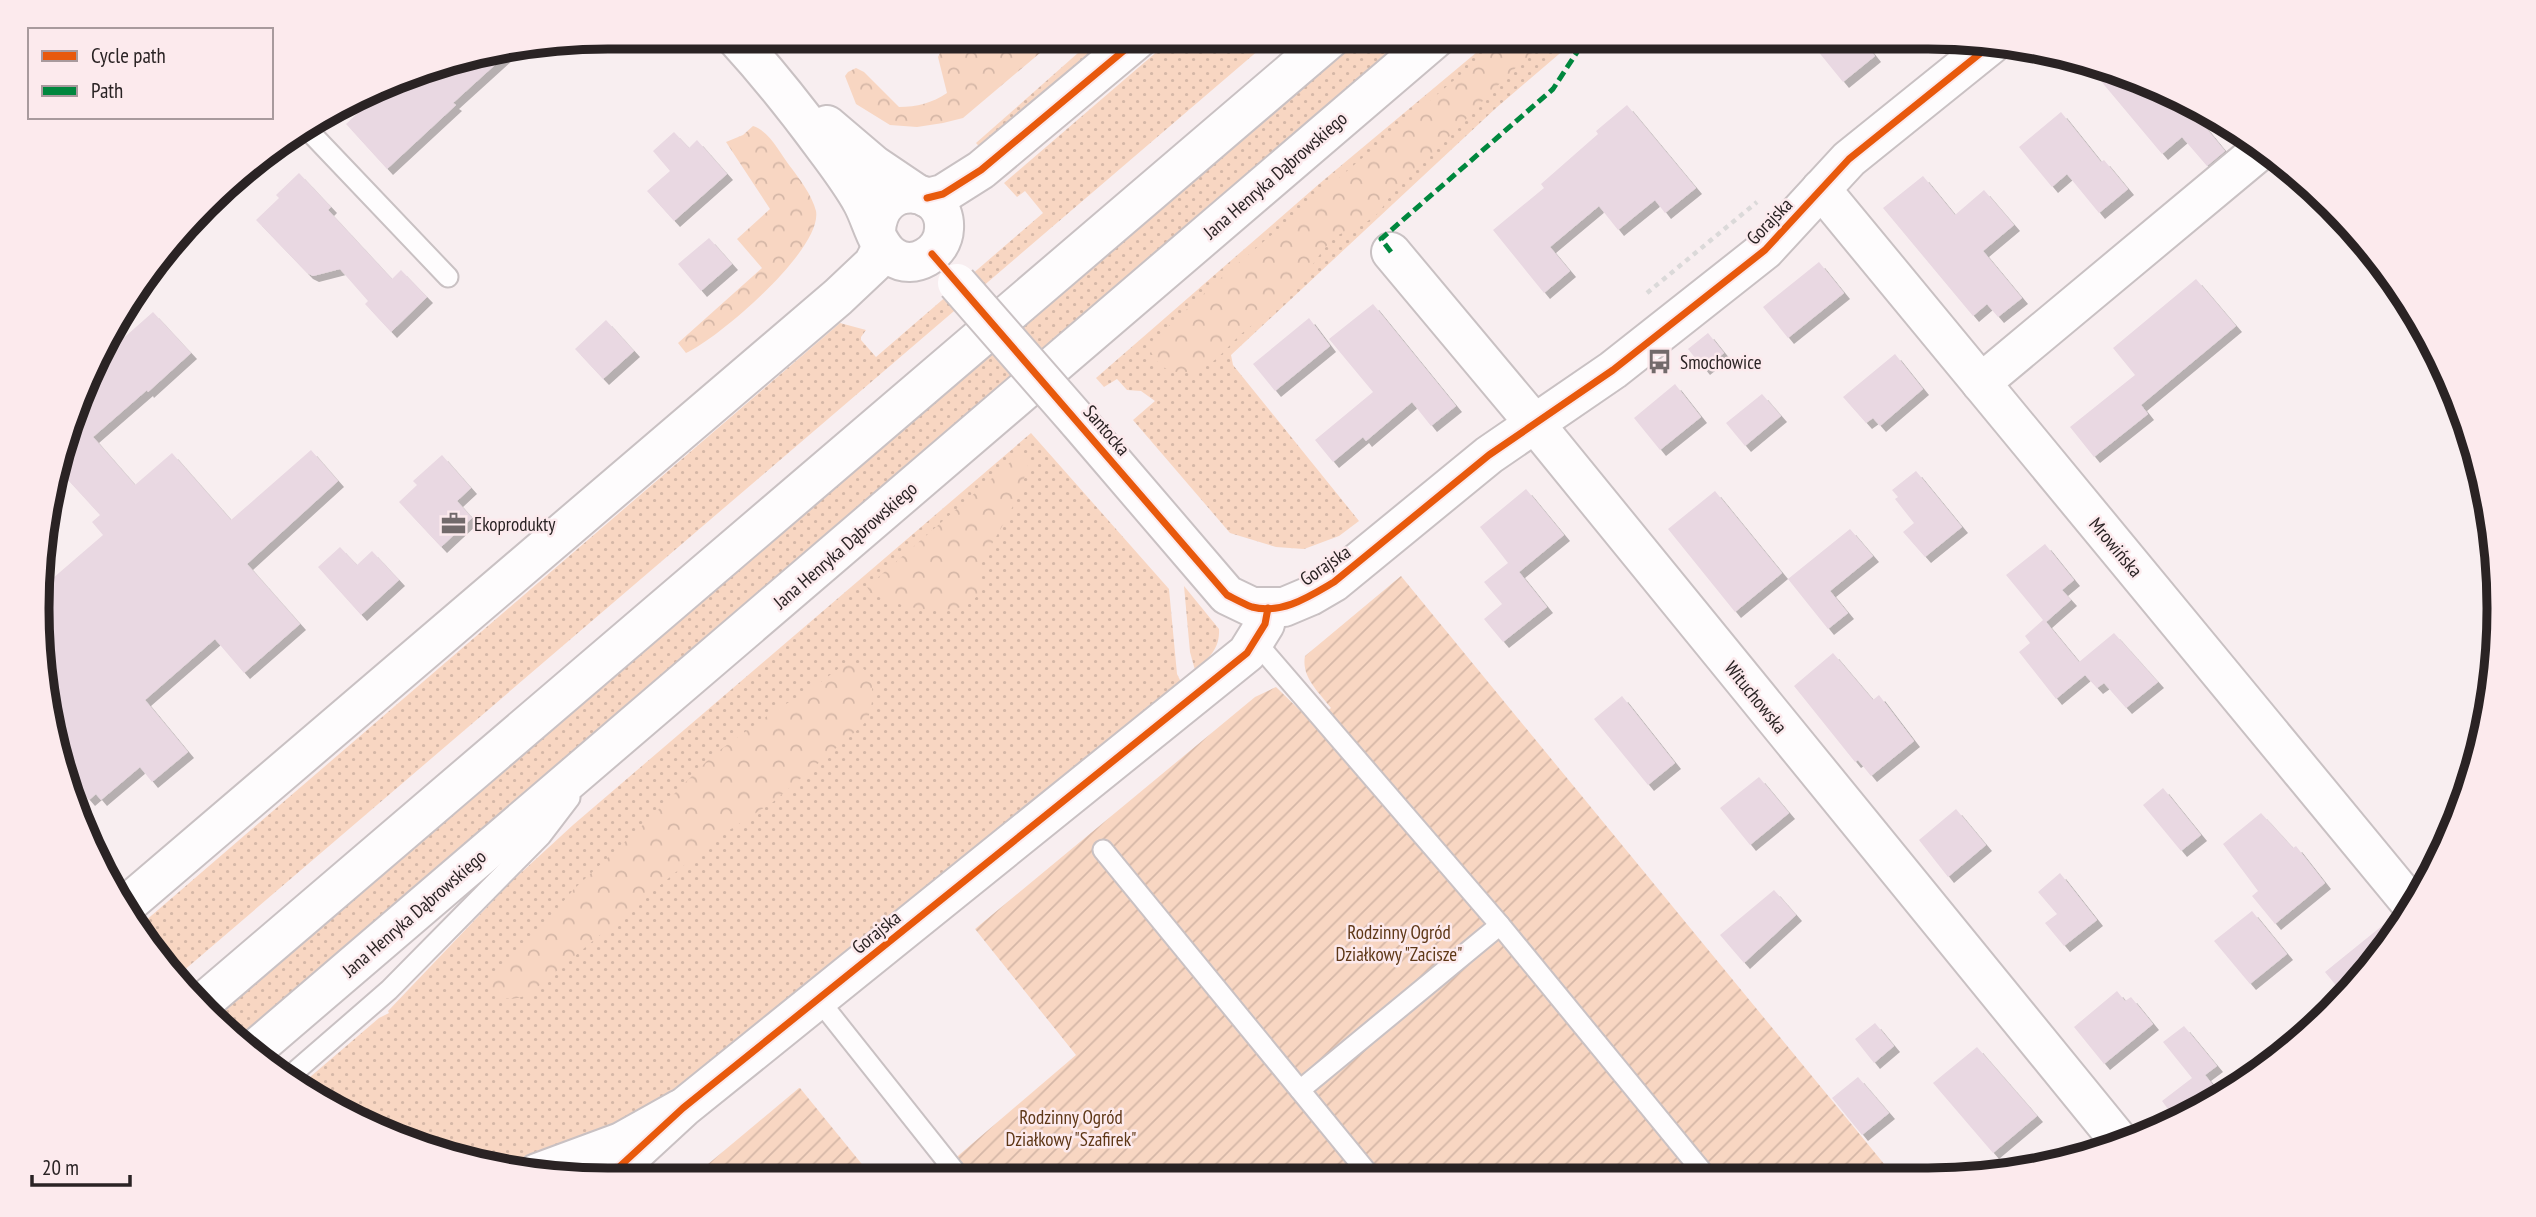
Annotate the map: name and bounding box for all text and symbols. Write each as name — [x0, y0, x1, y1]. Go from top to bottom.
legend — [28, 28, 273, 119]
text: Cycle path — [91, 42, 166, 69]
text: Path — [91, 77, 123, 104]
street label: Jana Henryka Dąbrowskiego — [1198, 106, 1352, 244]
street label: Gorajska — [1741, 193, 1797, 249]
bus stop icon: Smochowice — [1646, 348, 1674, 376]
place label: Smochowice — [1680, 350, 1762, 374]
street label: Santocka — [1079, 400, 1135, 460]
street label: Jana Henryka Dąbrowskiego — [768, 476, 922, 614]
office icon: Ekoprodukty — [440, 510, 468, 538]
place label: Ekoprodukty — [474, 512, 556, 536]
street label: Mrowińska — [2084, 512, 2148, 582]
street label: Gorajska — [1295, 539, 1355, 591]
street label: Wituchowska — [1720, 656, 1792, 738]
street label: Jana Henryka Dąbrowskiego — [337, 844, 491, 982]
street label: Gorajska — [847, 905, 905, 959]
park label: Rodzinny Ogród Działkowy "Zacisze" — [1336, 920, 1462, 966]
park label: Rodzinny Ogród Działkowy "Szafirek" — [1006, 1105, 1136, 1151]
scale bar — [32, 1144, 130, 1188]
text: 20 m — [42, 1154, 79, 1181]

